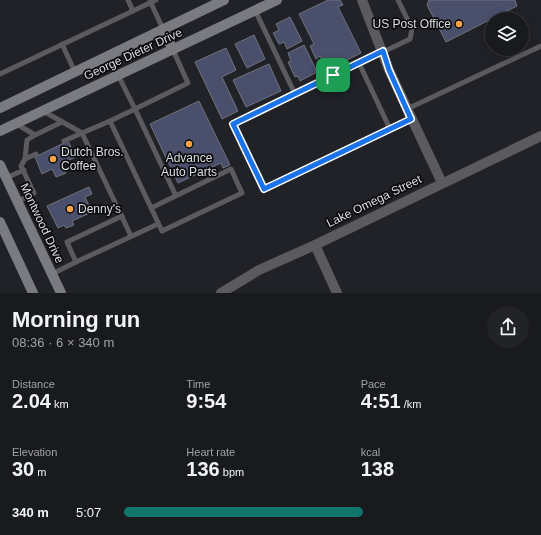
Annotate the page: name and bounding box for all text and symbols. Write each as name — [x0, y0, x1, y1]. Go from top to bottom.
map controls — [485, 12, 529, 56]
button: layers — [485, 12, 529, 56]
place label: US Post Office — [373, 17, 451, 31]
marker: US Post Office — [454, 19, 464, 29]
street label: George Dieter Drive — [82, 25, 185, 83]
pin — [316, 58, 350, 92]
icon: arrive — [322, 64, 344, 86]
marker: Advance Auto Parts — [184, 139, 194, 149]
place label: Dutch Bros. Coffee — [61, 145, 124, 173]
place label: Advance Auto Parts — [161, 151, 217, 179]
marker: Dutch Bros. Coffee — [48, 154, 58, 164]
street label: Lake Omega Street — [324, 172, 424, 230]
street label: Montwood Drive — [17, 181, 67, 266]
place label: Denny's — [78, 202, 121, 216]
marker: Denny's — [65, 204, 75, 214]
button: share — [487, 306, 529, 348]
text: Morning run — [12, 307, 140, 332]
text: 08:36 · 6 × 340 m — [12, 335, 114, 350]
text: Distance — [12, 378, 55, 390]
text: Time — [186, 378, 210, 390]
text: Pace — [361, 378, 386, 390]
text: 2.04 — [12, 390, 51, 412]
text: 9:54 — [186, 390, 226, 412]
text: 4:51 — [361, 390, 401, 412]
text: km — [51, 398, 69, 410]
text: /km — [401, 398, 421, 410]
text: Elevation — [12, 446, 57, 458]
text: Heart rate — [186, 446, 235, 458]
text: kcal — [361, 446, 380, 458]
text: 30 — [12, 458, 34, 480]
text: 136 — [186, 458, 220, 480]
text: 138 — [361, 458, 394, 480]
text: m — [34, 466, 46, 478]
text: bpm — [220, 466, 244, 478]
text: 340 m — [12, 505, 49, 520]
text: 5:07 — [76, 505, 101, 520]

